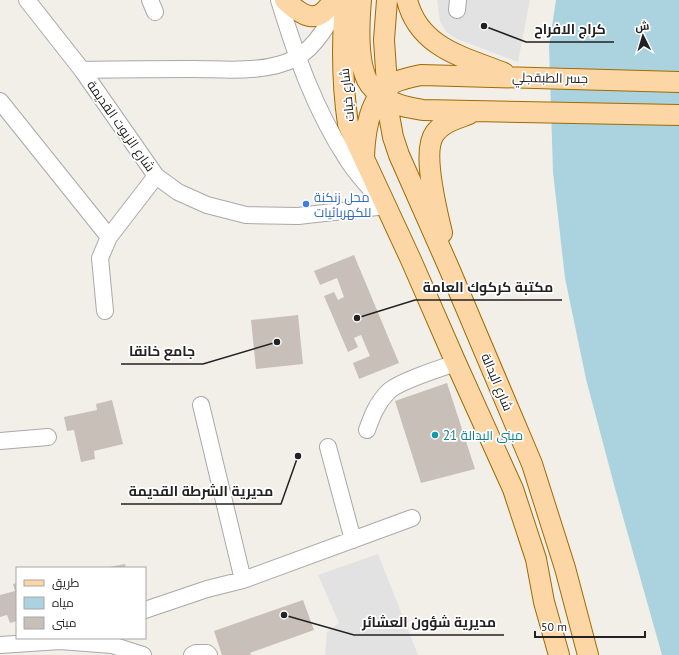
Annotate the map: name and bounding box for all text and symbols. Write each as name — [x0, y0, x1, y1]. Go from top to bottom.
callout: كراج الافراح — [526, 16, 614, 42]
north arrow — [623, 16, 663, 56]
text: ش — [634, 18, 650, 34]
text: كراج الافراح — [534, 20, 606, 39]
street label: شارع خبات — [336, 67, 358, 123]
street label: جسر الطبقجلي — [512, 69, 588, 89]
street label: شارع الزيوت القديمة — [83, 77, 159, 175]
place label: محل زنكنة للكهربائيات — [314, 189, 371, 221]
marker: محل زنكنة للكهربائيات — [301, 199, 311, 209]
callout: مكتبة كركوك العامة — [415, 274, 562, 300]
text: مكتبة كركوك العامة — [423, 278, 553, 296]
callout: جامع خانقا — [121, 338, 203, 364]
text: جامع خانقا — [129, 342, 195, 361]
street label: شارع البدالة — [477, 351, 517, 413]
place label: مبنى البدالة 21 — [443, 427, 523, 444]
marker: مبنى البدالة 21 — [430, 430, 440, 440]
callout: مديرية الشرطة القديمة — [121, 478, 281, 504]
text: مديرية الشرطة القديمة — [129, 482, 273, 500]
legend — [16, 567, 146, 639]
text: طريق — [52, 575, 80, 590]
text: مياه — [52, 595, 74, 610]
callout: مديرية شؤون العشائر — [354, 609, 504, 635]
text: مديرية شؤون العشائر — [361, 613, 496, 631]
scale bar — [535, 613, 645, 639]
text: مبنى — [52, 615, 77, 630]
text: 50 m — [541, 619, 567, 634]

